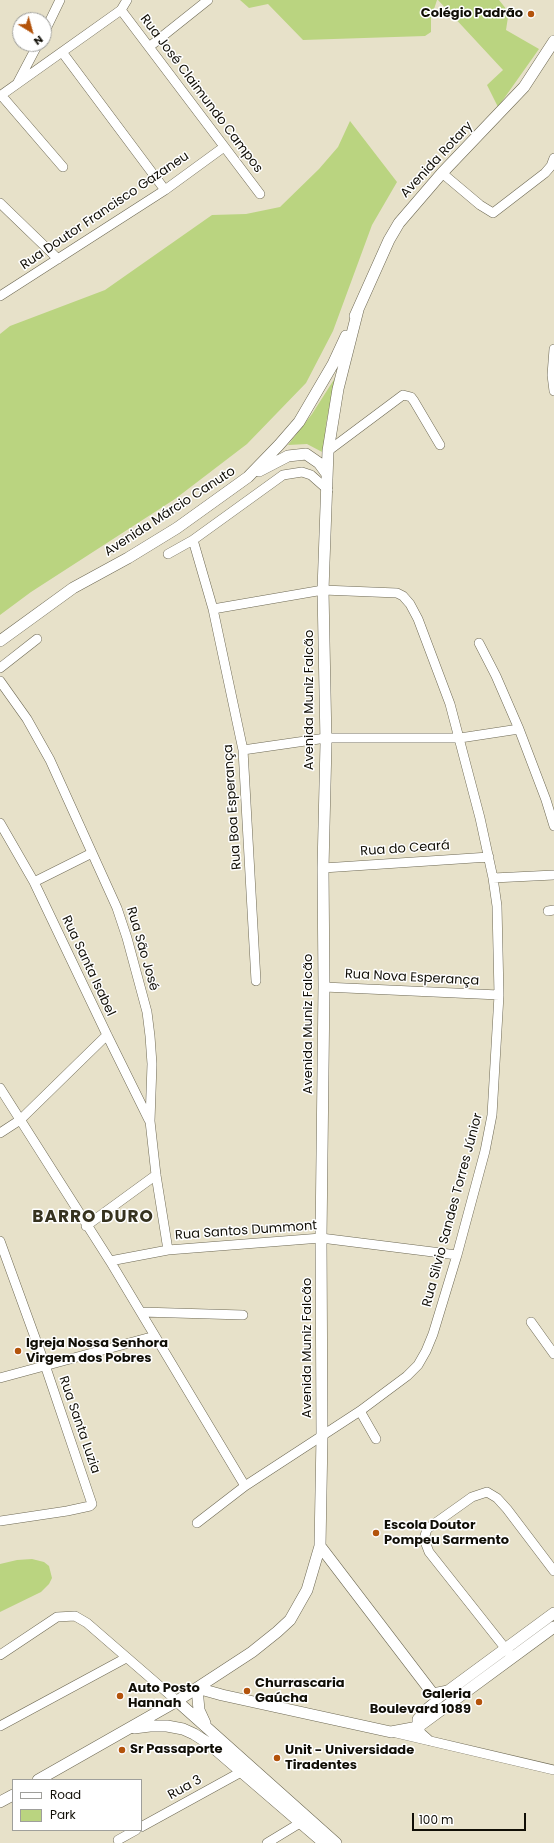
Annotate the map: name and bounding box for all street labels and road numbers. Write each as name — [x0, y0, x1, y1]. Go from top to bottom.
street label: Rua José Claimundo Campos — [136, 12, 266, 176]
street label: Avenida Rotary — [398, 119, 476, 201]
street label: Rua Doutor Francisco Gazaneu — [18, 149, 192, 273]
street label: Avenida Márcio Canuto — [102, 464, 238, 560]
street label: Avenida Muniz Falcão — [302, 630, 318, 770]
street label: Rua Boa Esperança — [221, 744, 245, 870]
street label: Rua do Ceará — [360, 838, 450, 860]
street label: Rua São José — [123, 905, 161, 993]
street label: Rua Santa Isabel — [58, 913, 118, 1019]
street label: Avenida Muniz Falcão — [301, 954, 317, 1094]
street label: Rua Nova Esperança — [344, 967, 480, 989]
street label: Rua Silvio Sandes Torres Júnior — [420, 1111, 486, 1309]
street label: Rua Santos Dummont — [175, 1218, 317, 1244]
street label: Avenida Muniz Falcão — [300, 1278, 316, 1418]
street label: Rua Santa Luzia — [55, 1374, 103, 1476]
street label: Rua 3 — [165, 1772, 205, 1804]

